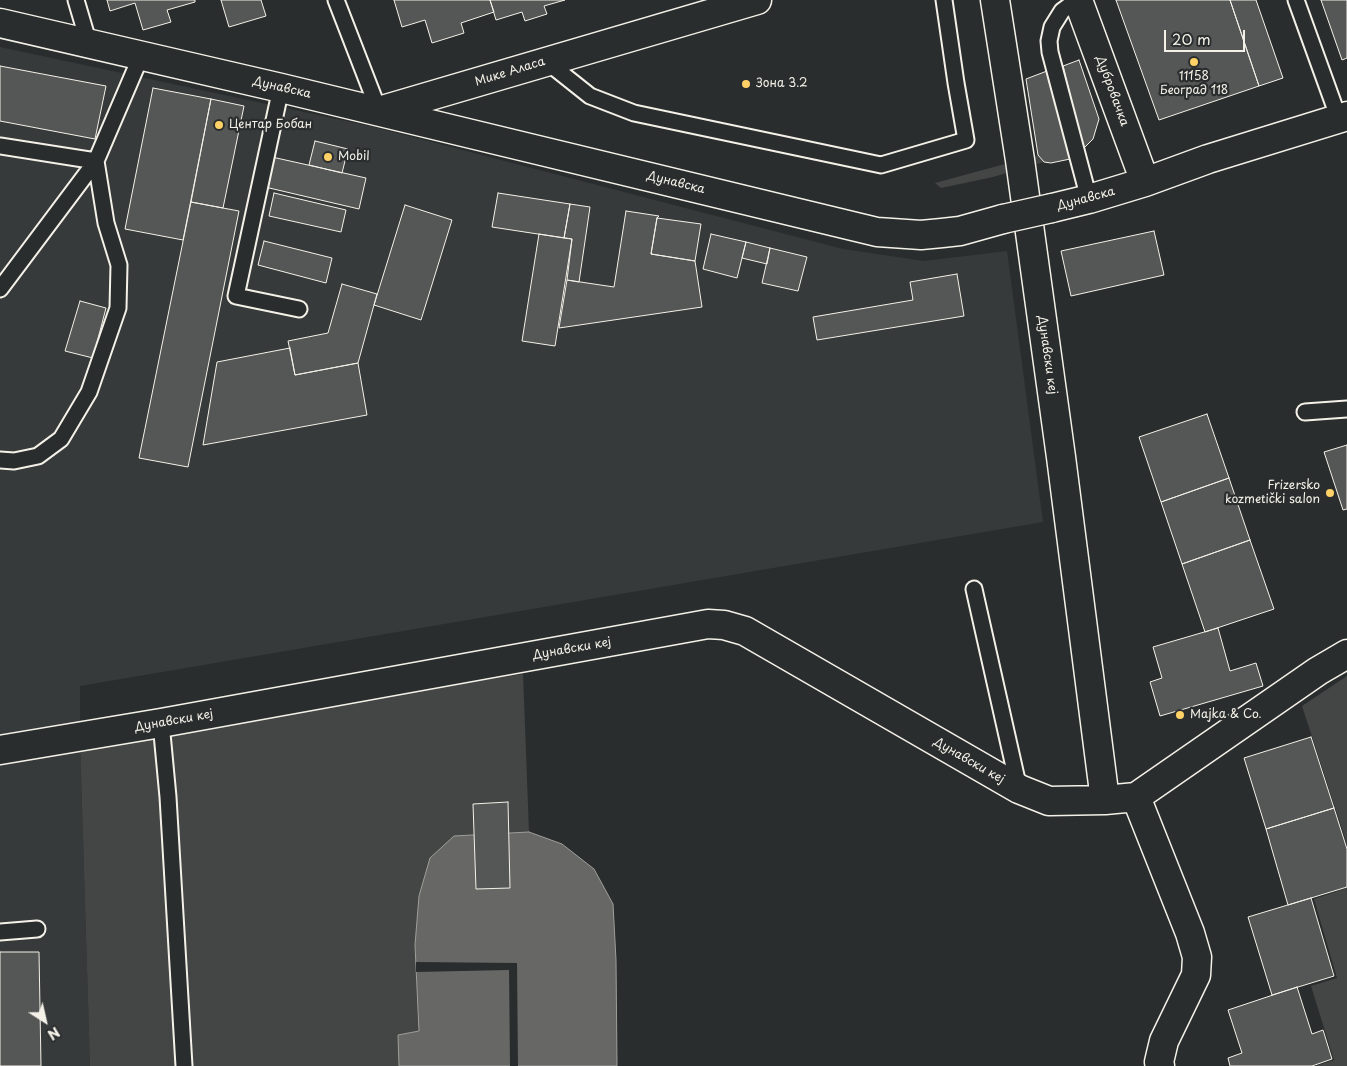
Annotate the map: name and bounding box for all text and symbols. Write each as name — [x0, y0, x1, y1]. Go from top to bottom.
scale bar — [1167, 20, 1248, 52]
text: 20 m — [1172, 27, 1211, 50]
street label: Мике Аласа — [473, 54, 547, 90]
street label: Дубровачка — [1093, 54, 1131, 128]
marker: 11158 Београд 118 — [1188, 56, 1200, 68]
place label: 11158 Београд 118 — [1160, 70, 1228, 98]
street label: Дунавска — [252, 74, 312, 102]
place label: Зона 3.2 — [756, 77, 808, 91]
marker: Зона 3.2 — [740, 78, 752, 90]
place label: Центар Бобан — [229, 118, 312, 132]
marker: Центар Бобан — [213, 119, 225, 131]
place label: Mobil — [338, 150, 370, 164]
marker: Mobil — [322, 151, 334, 163]
street label: Дунавска — [646, 169, 706, 197]
street label: Дунавска — [1056, 184, 1116, 214]
street label: Дунавски кеј — [1034, 315, 1060, 395]
place label: Frizersko kozmetički salon — [1225, 479, 1320, 507]
marker: Frizersko kozmetički salon — [1324, 487, 1336, 499]
street label: Дунавски кеј — [532, 635, 612, 663]
street label: Дунавски кеј — [134, 707, 214, 735]
place label: Majka & Co. — [1190, 708, 1262, 722]
marker: Majka & Co. — [1174, 709, 1186, 721]
street label: Дунавски кеј — [931, 735, 1007, 787]
north arrow — [20, 996, 70, 1046]
text: N — [43, 1022, 64, 1045]

